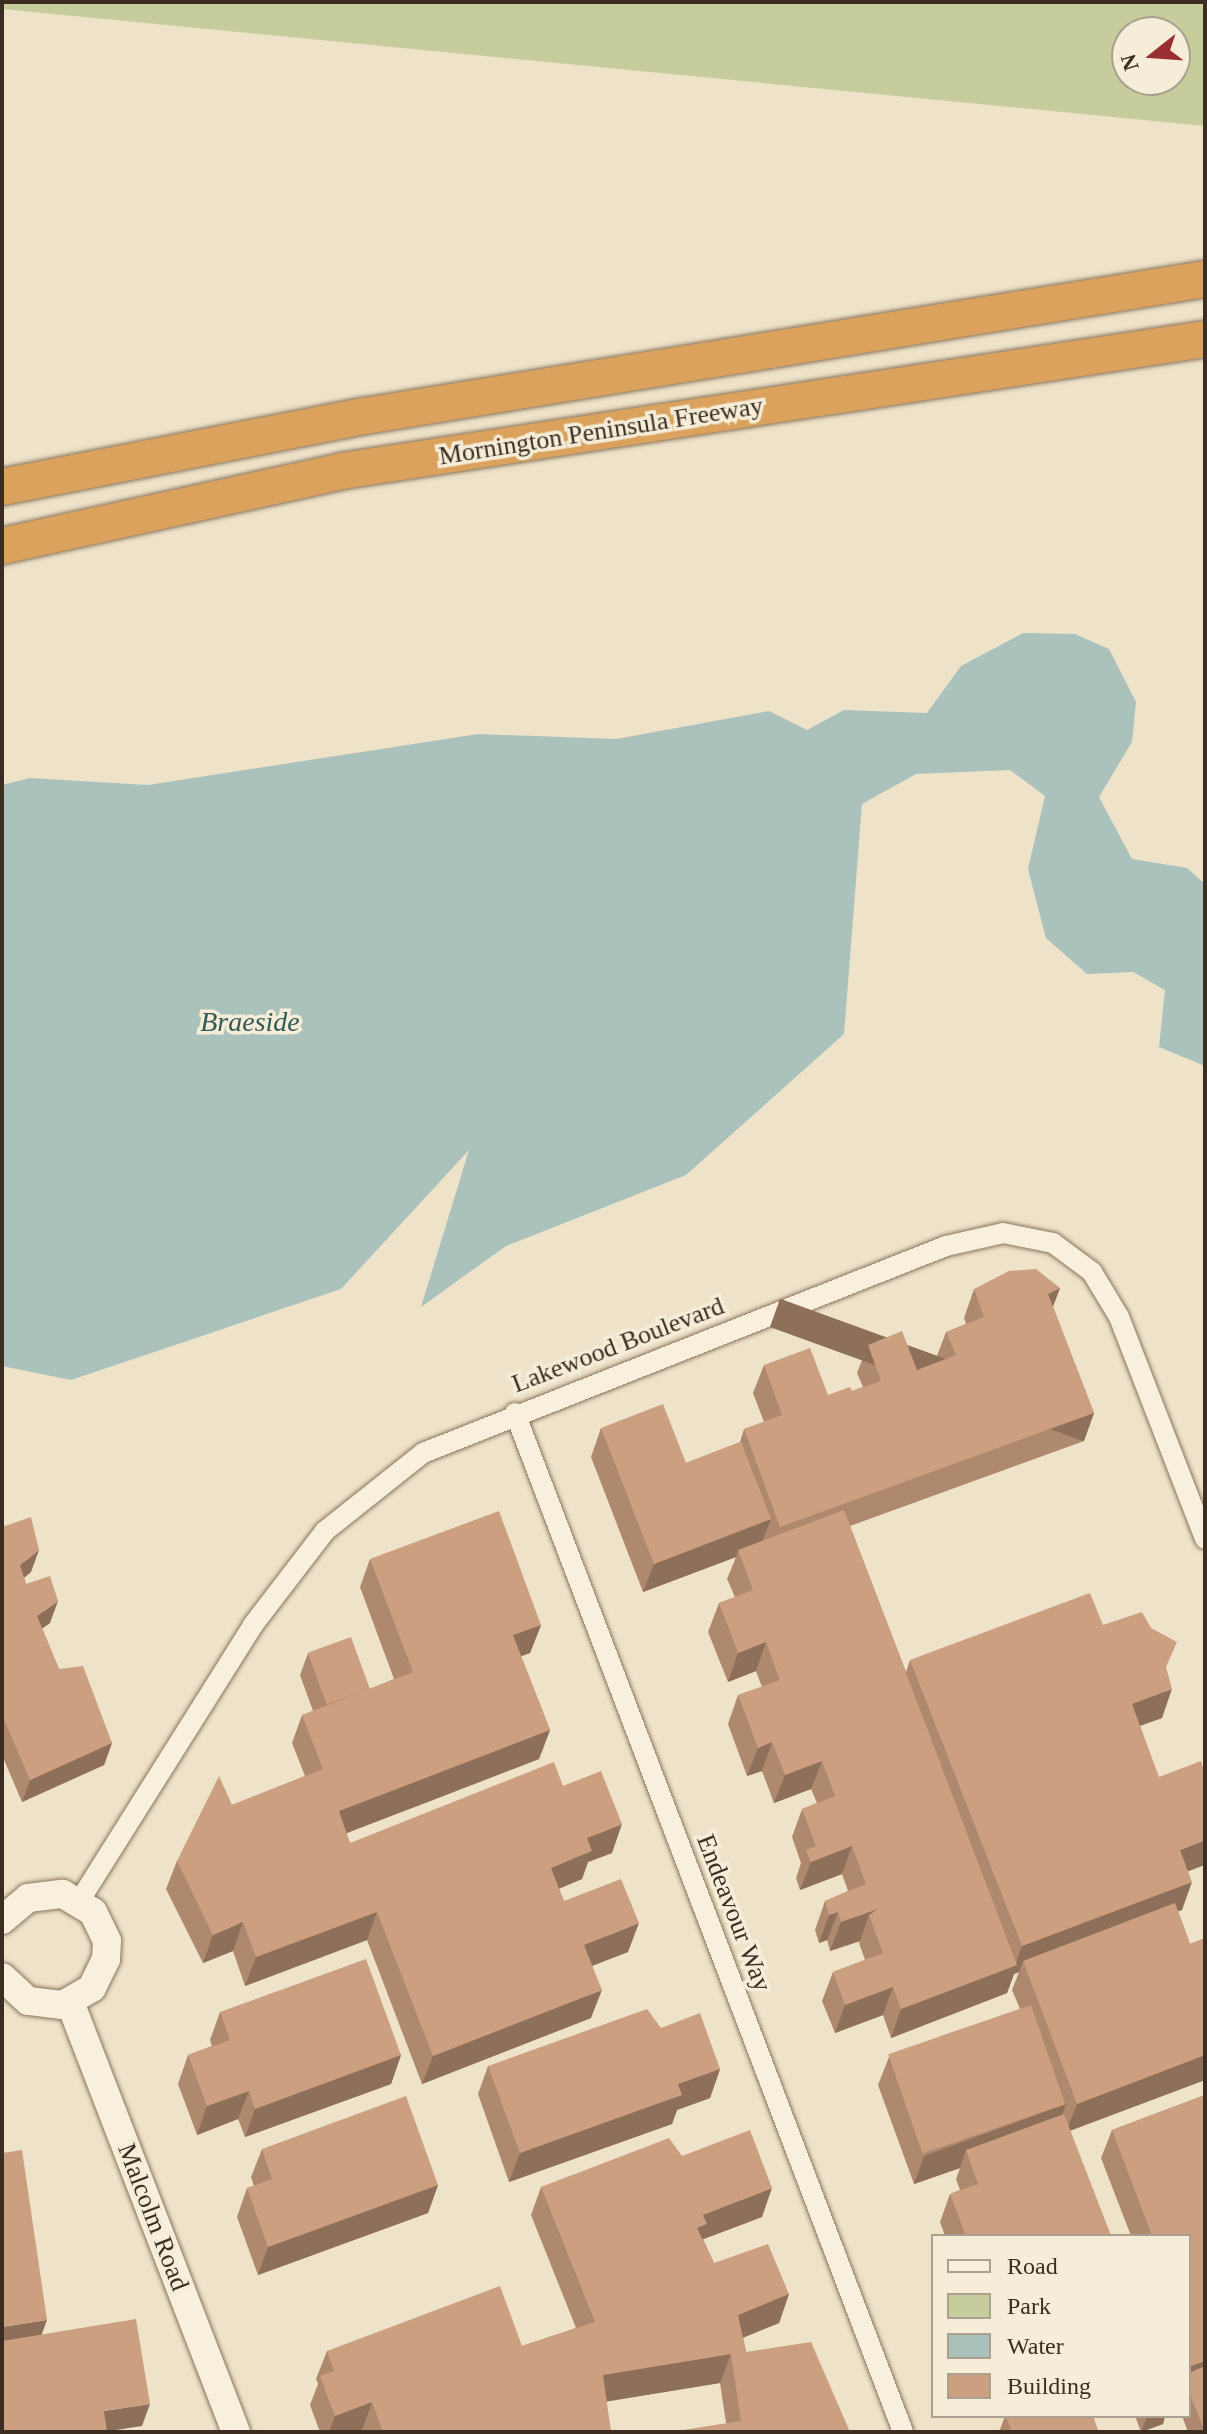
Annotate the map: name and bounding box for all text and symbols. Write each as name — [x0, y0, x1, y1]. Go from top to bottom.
north arrow — [1111, 16, 1191, 96]
text: N — [1115, 51, 1144, 74]
street label: Mornington Peninsula Freeway — [437, 390, 765, 472]
water label: Braeside — [200, 1005, 300, 1039]
street label: Lakewood Boulevard — [508, 1290, 728, 1400]
street label: Endeavour Way — [690, 1830, 778, 1996]
street label: Malcolm Road — [111, 2139, 195, 2295]
legend — [931, 2234, 1191, 2418]
text: Road — [1007, 2253, 1058, 2279]
text: Park — [1007, 2293, 1051, 2319]
text: Water — [1007, 2333, 1064, 2359]
text: Building — [1007, 2373, 1091, 2399]

